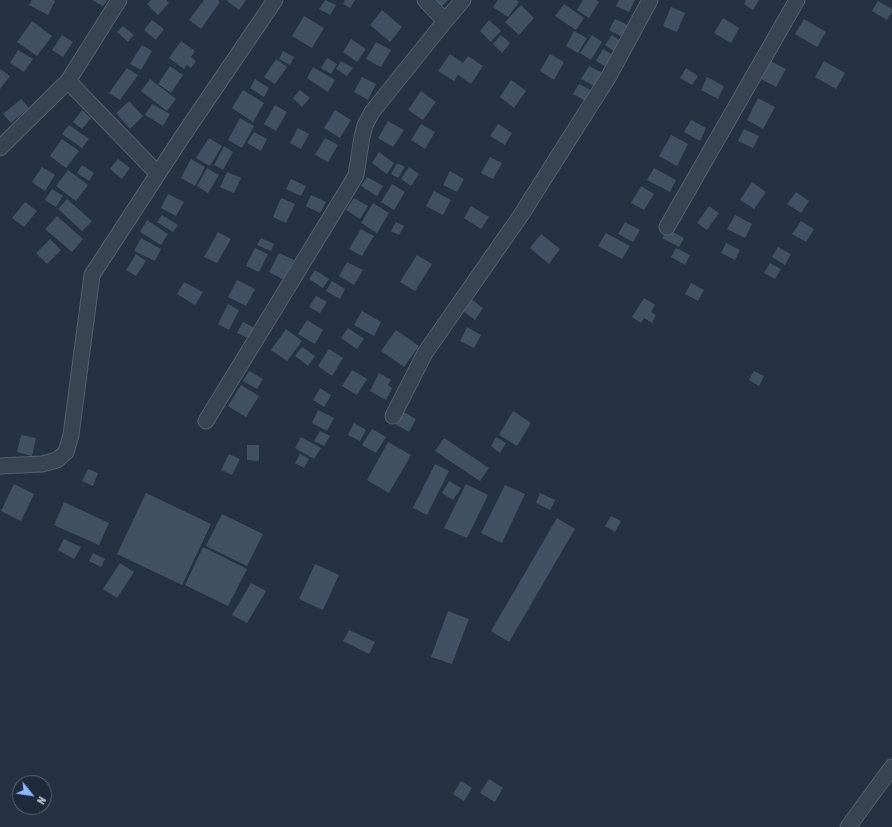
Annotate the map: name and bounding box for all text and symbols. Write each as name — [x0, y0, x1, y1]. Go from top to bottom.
north arrow — [12, 775, 52, 815]
text: N — [35, 795, 48, 806]

